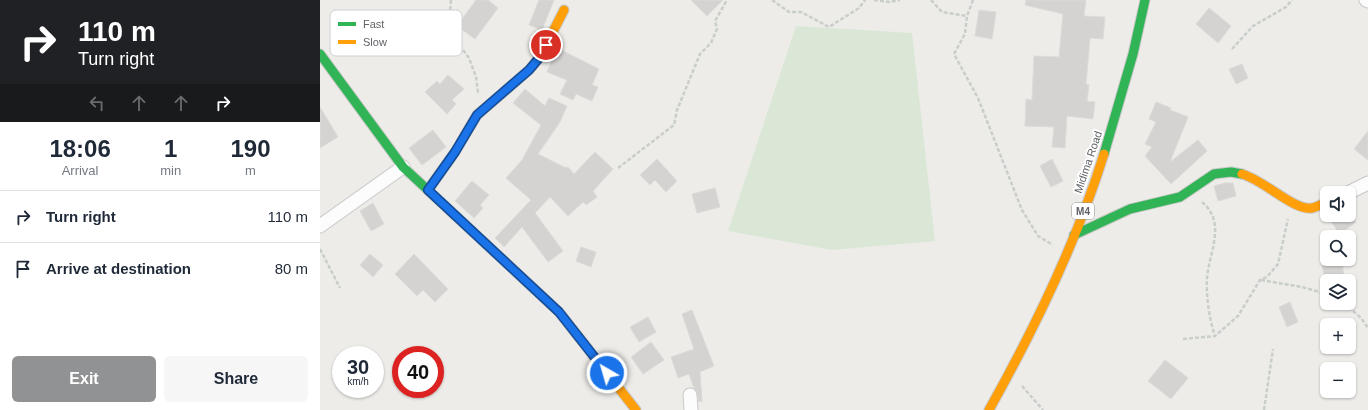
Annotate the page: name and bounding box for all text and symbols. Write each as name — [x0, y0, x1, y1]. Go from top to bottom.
legend — [330, 10, 462, 56]
icon: right — [12, 16, 64, 68]
text: 110 m — [78, 16, 156, 47]
text: Fast — [363, 18, 384, 30]
pin — [529, 28, 563, 62]
icon: arrive — [535, 34, 557, 56]
text: Slow — [363, 36, 387, 48]
text: Turn right — [78, 49, 154, 69]
icon: left — [86, 92, 108, 114]
icon: ahead — [128, 92, 150, 114]
icon: ahead — [170, 92, 192, 114]
icon: right — [212, 92, 234, 114]
street label: Midima Road — [1072, 129, 1104, 195]
text: 18:06 — [49, 135, 111, 162]
text: 1 — [164, 135, 177, 162]
text: 190 — [231, 135, 271, 162]
text: Arrival — [62, 163, 99, 178]
text: min — [160, 163, 181, 178]
text: m — [245, 163, 256, 178]
map controls — [1320, 186, 1356, 398]
button: sound — [1320, 186, 1356, 222]
road number: M4 — [1072, 203, 1094, 219]
icon: right — [12, 206, 34, 228]
text: Turn right — [46, 208, 116, 225]
text: 110 m — [267, 208, 308, 225]
button: search — [1320, 230, 1356, 266]
icon: arrive — [12, 258, 34, 280]
text: Arrive at destination — [46, 260, 191, 277]
text: 80 m — [275, 260, 308, 277]
button: layers — [1320, 274, 1356, 310]
button: + — [1320, 318, 1356, 354]
speed limit sign: 40 — [392, 346, 444, 398]
position arrow — [586, 352, 628, 394]
button: Exit — [12, 356, 156, 402]
button: Share — [164, 356, 308, 402]
text: 30 — [347, 356, 369, 378]
button: − — [1320, 362, 1356, 398]
text: km/h — [347, 376, 369, 387]

